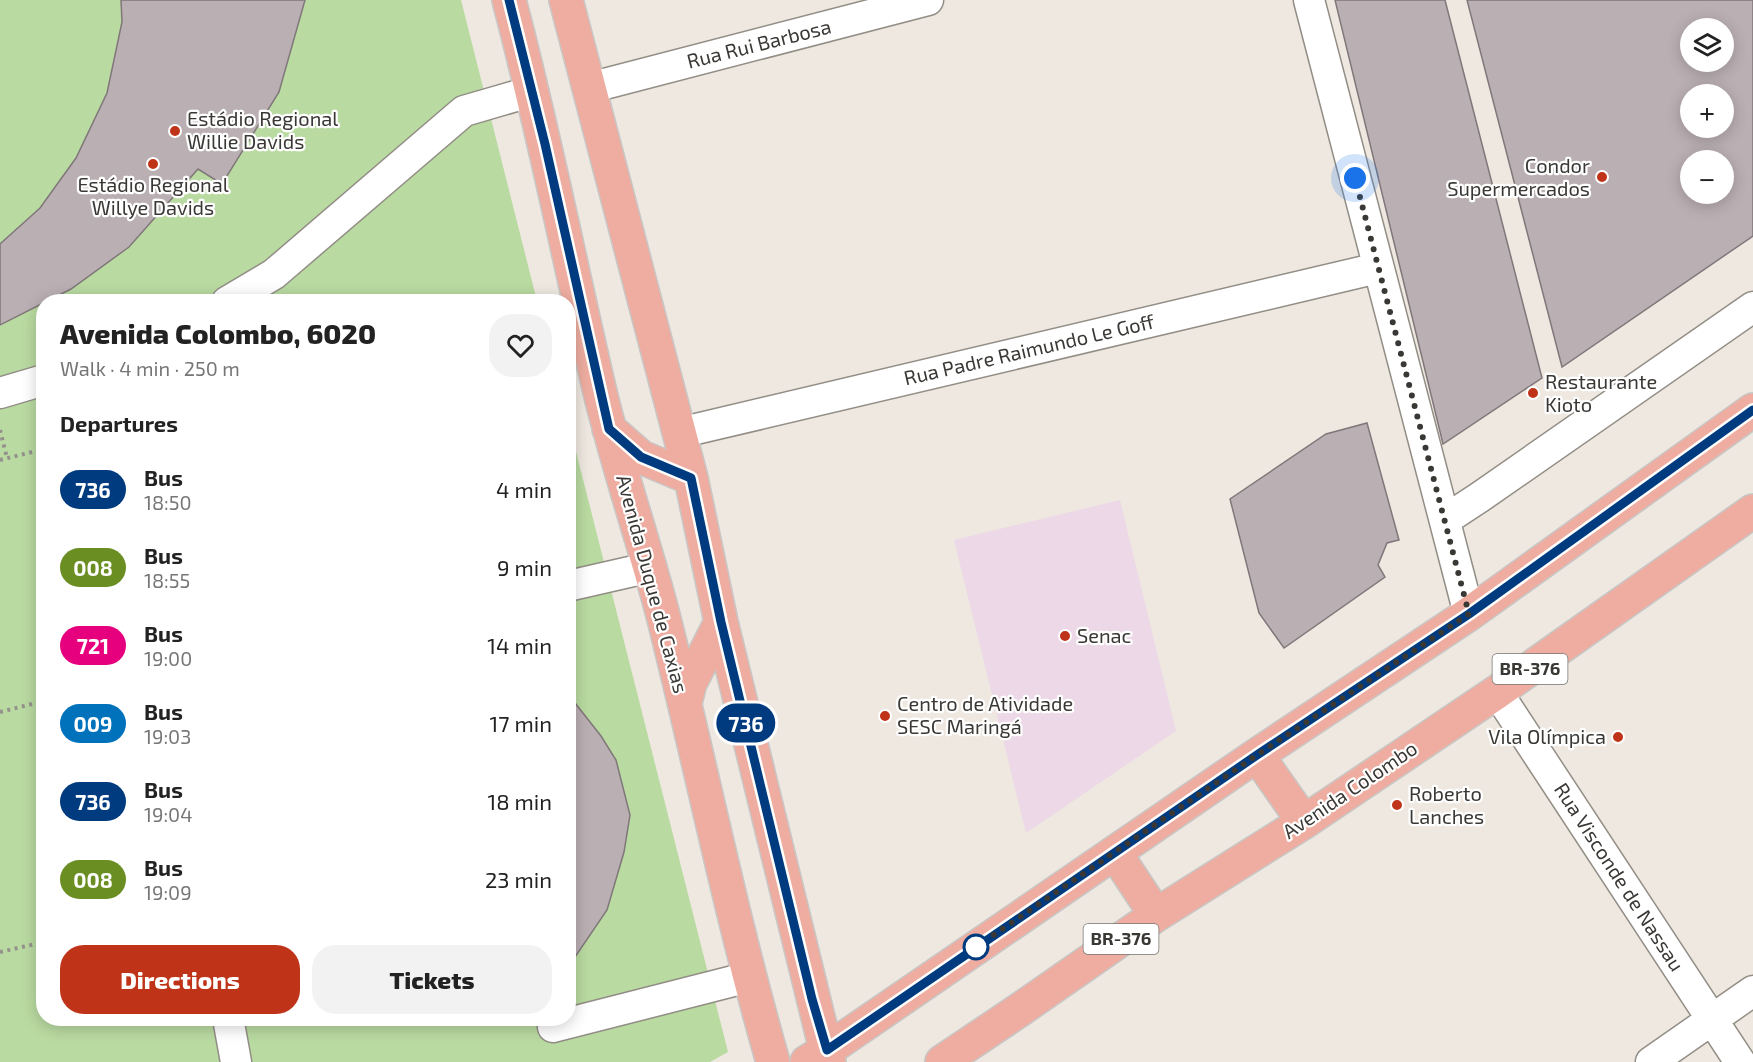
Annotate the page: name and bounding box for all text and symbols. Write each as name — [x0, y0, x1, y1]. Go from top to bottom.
street label: Rua Rui Barbosa — [684, 14, 833, 73]
map controls — [1680, 18, 1734, 204]
button: layers — [1680, 18, 1734, 72]
button: + — [1680, 84, 1734, 138]
place label: Estádio Regional Willie Davids — [187, 106, 338, 153]
marker: Estádio Regional Willie Davids — [168, 124, 182, 138]
button: − — [1680, 150, 1734, 204]
place label: Condor Supermercados — [1447, 153, 1590, 200]
marker: Estádio Regional Willye Davids — [146, 157, 160, 171]
your location — [1340, 163, 1370, 193]
marker: Condor Supermercados — [1595, 170, 1609, 184]
place label: Estádio Regional Willye Davids — [77, 172, 229, 219]
street label: Rua Padre Raimundo Le Goff — [901, 308, 1157, 390]
button: heart — [489, 314, 552, 377]
text: Avenida Colombo, 6020 — [60, 316, 376, 350]
text: Walk · 4 min · 250 m — [60, 356, 240, 380]
place label: Restaurante Kioto — [1545, 369, 1657, 416]
marker: Restaurante Kioto — [1526, 386, 1540, 400]
text: Departures — [60, 410, 178, 436]
text: Bus — [144, 464, 183, 490]
street label: Avenida Duque de Caxias — [612, 472, 694, 696]
text: 4 min — [496, 476, 552, 502]
text: 736 — [75, 477, 111, 502]
text: 18:50 — [144, 490, 192, 514]
text: Bus — [144, 542, 183, 568]
text: 9 min — [497, 554, 552, 580]
text: 008 — [73, 555, 113, 580]
text: 18:55 — [144, 568, 190, 592]
text: Bus — [144, 620, 183, 646]
place label: Senac — [1077, 623, 1132, 647]
marker: Senac — [1058, 629, 1072, 643]
text: 14 min — [487, 632, 552, 658]
text: 721 — [77, 633, 109, 658]
text: 19:00 — [144, 646, 192, 670]
road number: BR-376 — [1492, 654, 1568, 684]
place label: Centro de Atividade SESC Maringá — [897, 691, 1073, 738]
text: Bus — [144, 698, 183, 724]
line badge: 736 — [712, 704, 780, 742]
marker: Centro de Atividade SESC Maringá — [878, 709, 892, 723]
text: 17 min — [490, 710, 552, 736]
text: 009 — [74, 711, 112, 736]
text: 736 — [728, 711, 764, 736]
text: 19:03 — [144, 724, 191, 748]
place label: Vila Olímpica — [1488, 724, 1606, 748]
marker: Vila Olímpica — [1611, 730, 1625, 744]
street label: Avenida Colombo — [1278, 735, 1421, 843]
text: Bus — [144, 776, 183, 802]
street label: Rua Visconde de Nassau — [1550, 778, 1690, 975]
place label: Roberto Lanches — [1409, 781, 1484, 828]
text: 18 min — [487, 788, 552, 814]
text: 736 — [75, 789, 111, 814]
marker: Roberto Lanches — [1390, 798, 1404, 812]
text: 19:04 — [144, 802, 192, 826]
text: Bus — [144, 854, 183, 880]
text: 23 min — [485, 866, 552, 892]
text: 008 — [73, 867, 113, 892]
text: 19:09 — [144, 880, 192, 904]
road number: BR-376 — [1084, 924, 1158, 954]
unlabelled marker — [963, 934, 989, 960]
button: Directions — [60, 945, 300, 1014]
button: Tickets — [312, 945, 552, 1014]

